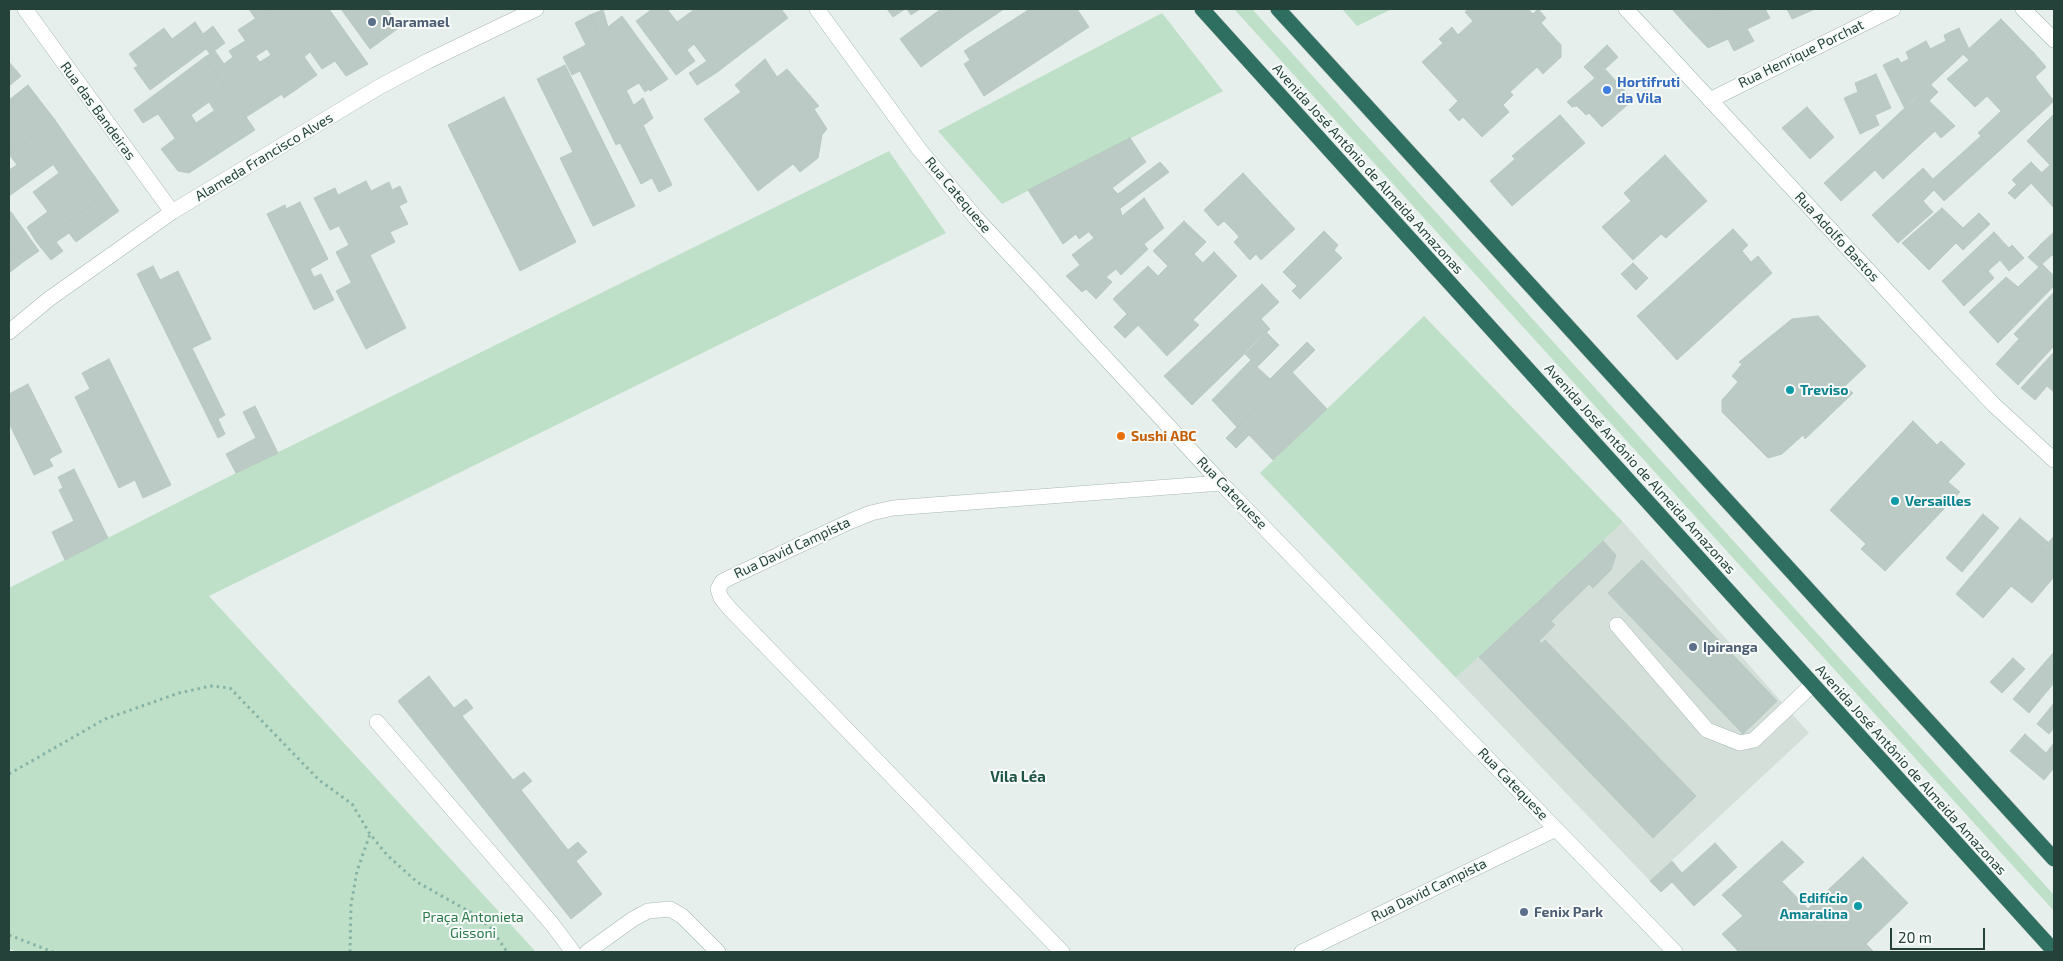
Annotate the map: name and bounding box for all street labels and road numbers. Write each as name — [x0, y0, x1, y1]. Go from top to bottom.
street label: Rua Henrique Porchat — [1735, 16, 1867, 92]
street label: Rua das Bandeiras — [57, 59, 139, 163]
street label: Avenida José Antônio de Almeida Amazonas — [1269, 60, 1467, 278]
street label: Alameda Francisco Alves — [192, 109, 336, 205]
street label: Rua Catequese — [921, 154, 995, 236]
street label: Rua Adolfo Bastos — [1791, 189, 1883, 285]
street label: Avenida José Antônio de Almeida Amazonas — [1541, 360, 1739, 578]
street label: Rua Catequese — [1193, 453, 1271, 533]
street label: Rua David Campista — [731, 514, 853, 582]
street label: Avenida José Antônio de Almeida Amazonas — [1812, 661, 2010, 879]
street label: Rua Catequese — [1474, 744, 1552, 824]
street label: Rua David Campista — [1369, 855, 1489, 925]

